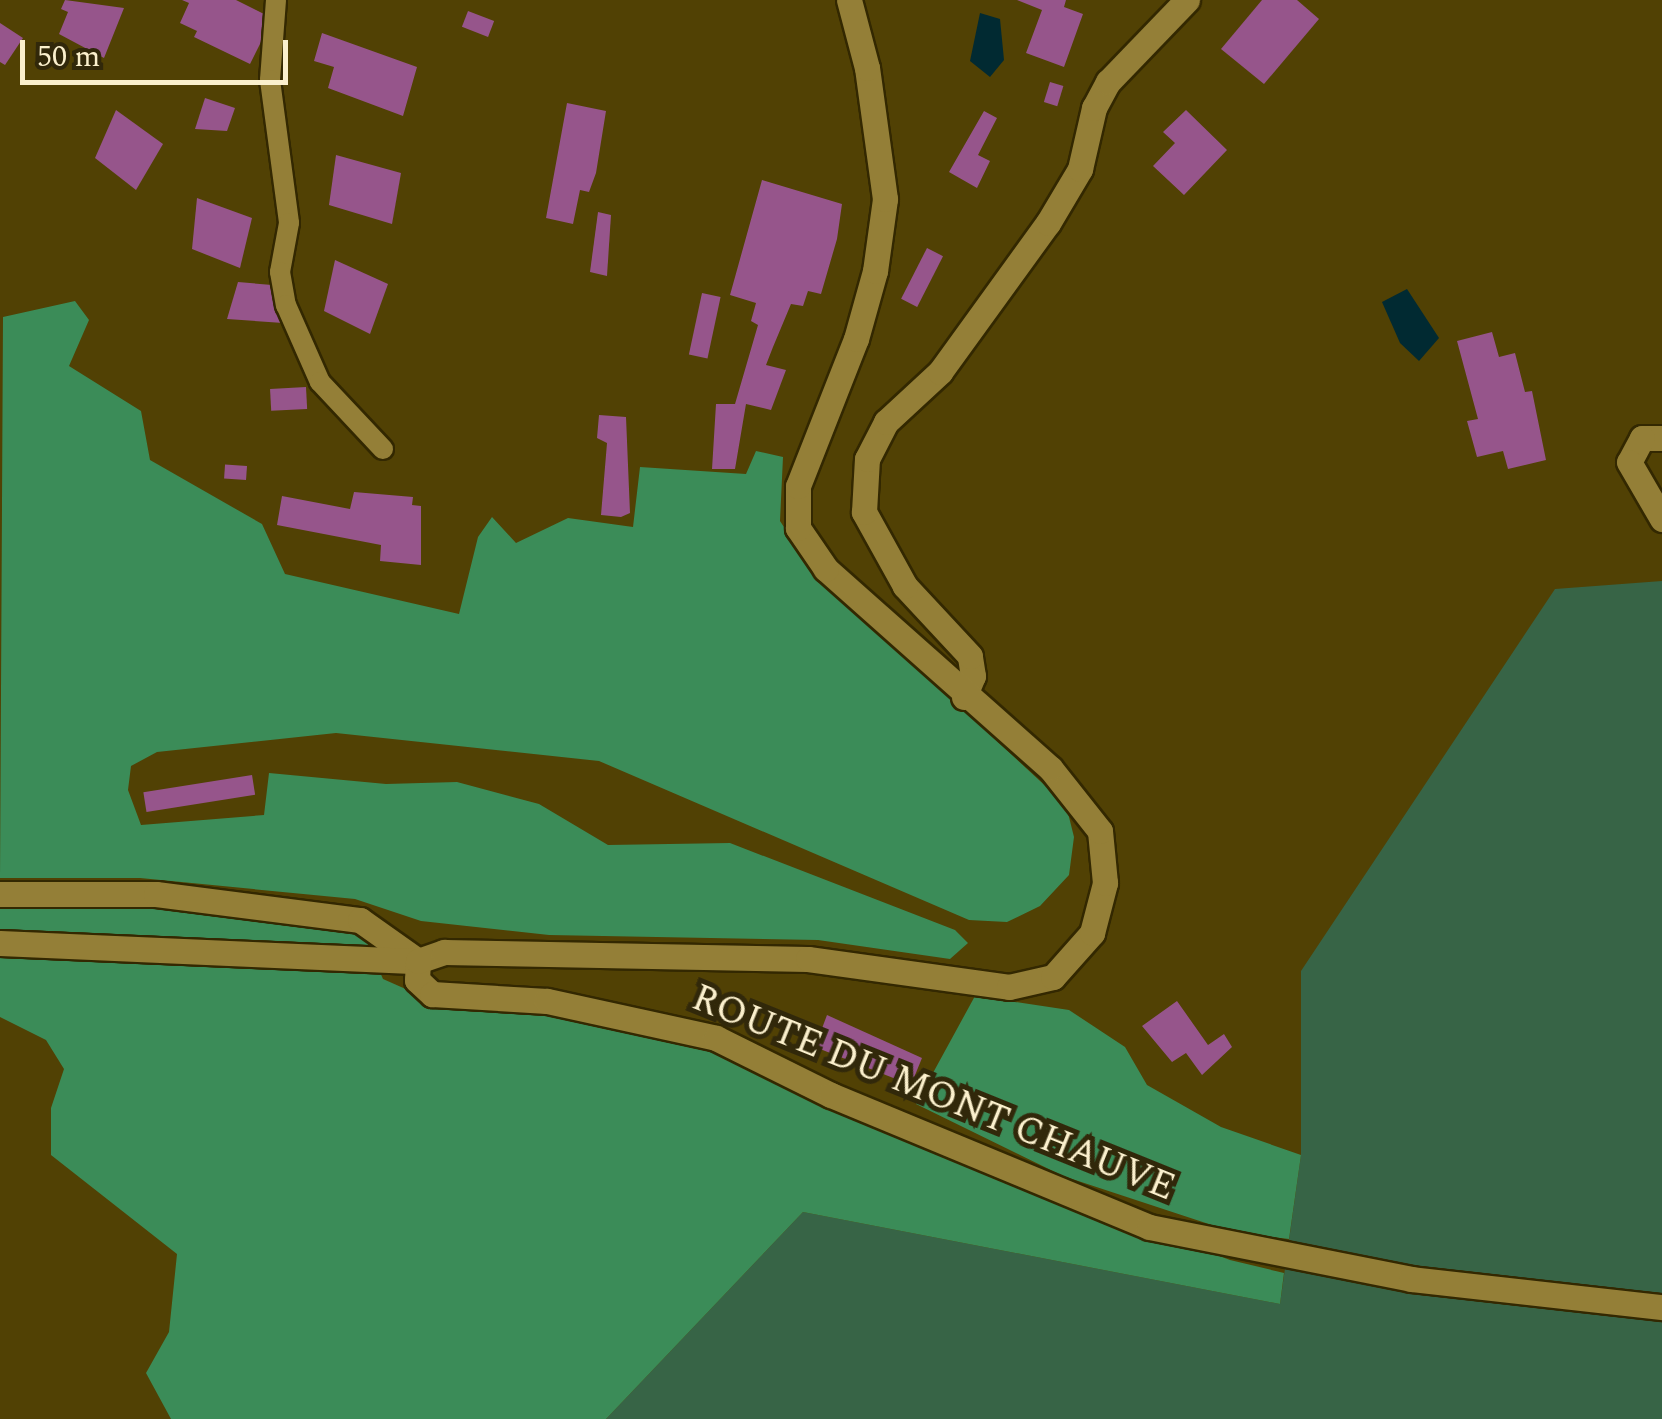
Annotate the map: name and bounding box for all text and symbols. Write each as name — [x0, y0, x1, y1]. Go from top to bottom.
scale bar — [25, 20, 292, 82]
text: 50 m — [37, 34, 100, 80]
street label: ROUTE DU MONT CHAUVE — [685, 976, 1181, 1212]

